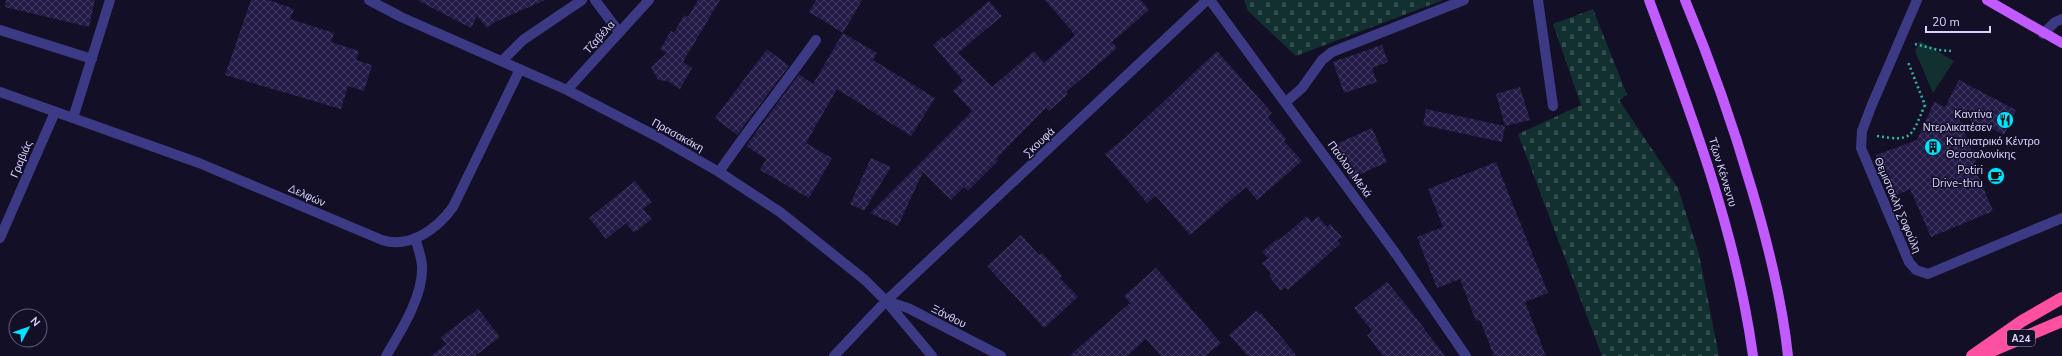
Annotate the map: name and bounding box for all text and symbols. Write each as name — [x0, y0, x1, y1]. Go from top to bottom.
scale bar — [1926, 8, 1990, 34]
text: 20 m — [1932, 14, 1960, 30]
street label: Τζαβέλα — [580, 17, 619, 57]
place label: Καντίνα Ντερλικατέσεν — [1923, 107, 1993, 135]
restaurant icon: Καντίνα Ντερλικατέσεν — [1995, 110, 2015, 130]
street label: Πρασακάκη — [649, 115, 706, 156]
street label: Σκουφά — [1020, 124, 1059, 161]
place label: Κτηνιατρικό Κέντρο Θεσσαλονίκης — [1946, 134, 2040, 162]
street label: Τζων Κέννεντυ — [1705, 136, 1740, 209]
building icon: Κτηνιατρικό Κέντρο Θεσσαλονίκης — [1923, 137, 1943, 157]
street label: Γραβιάς — [7, 138, 36, 180]
street label: Παύλου Μελά — [1324, 138, 1376, 201]
street label: Θεμιστοκλή Σοφούλη — [1871, 155, 1925, 255]
place label: Potiri Drive-thru — [1932, 163, 1983, 191]
cafe icon: Potiri Drive-thru — [1986, 166, 2006, 186]
street label: Δελφών — [286, 181, 328, 211]
street label: Ξάνθου — [929, 301, 969, 332]
north arrow — [8, 308, 48, 348]
text: N — [27, 314, 44, 330]
road number: Α24 — [2007, 330, 2035, 346]

